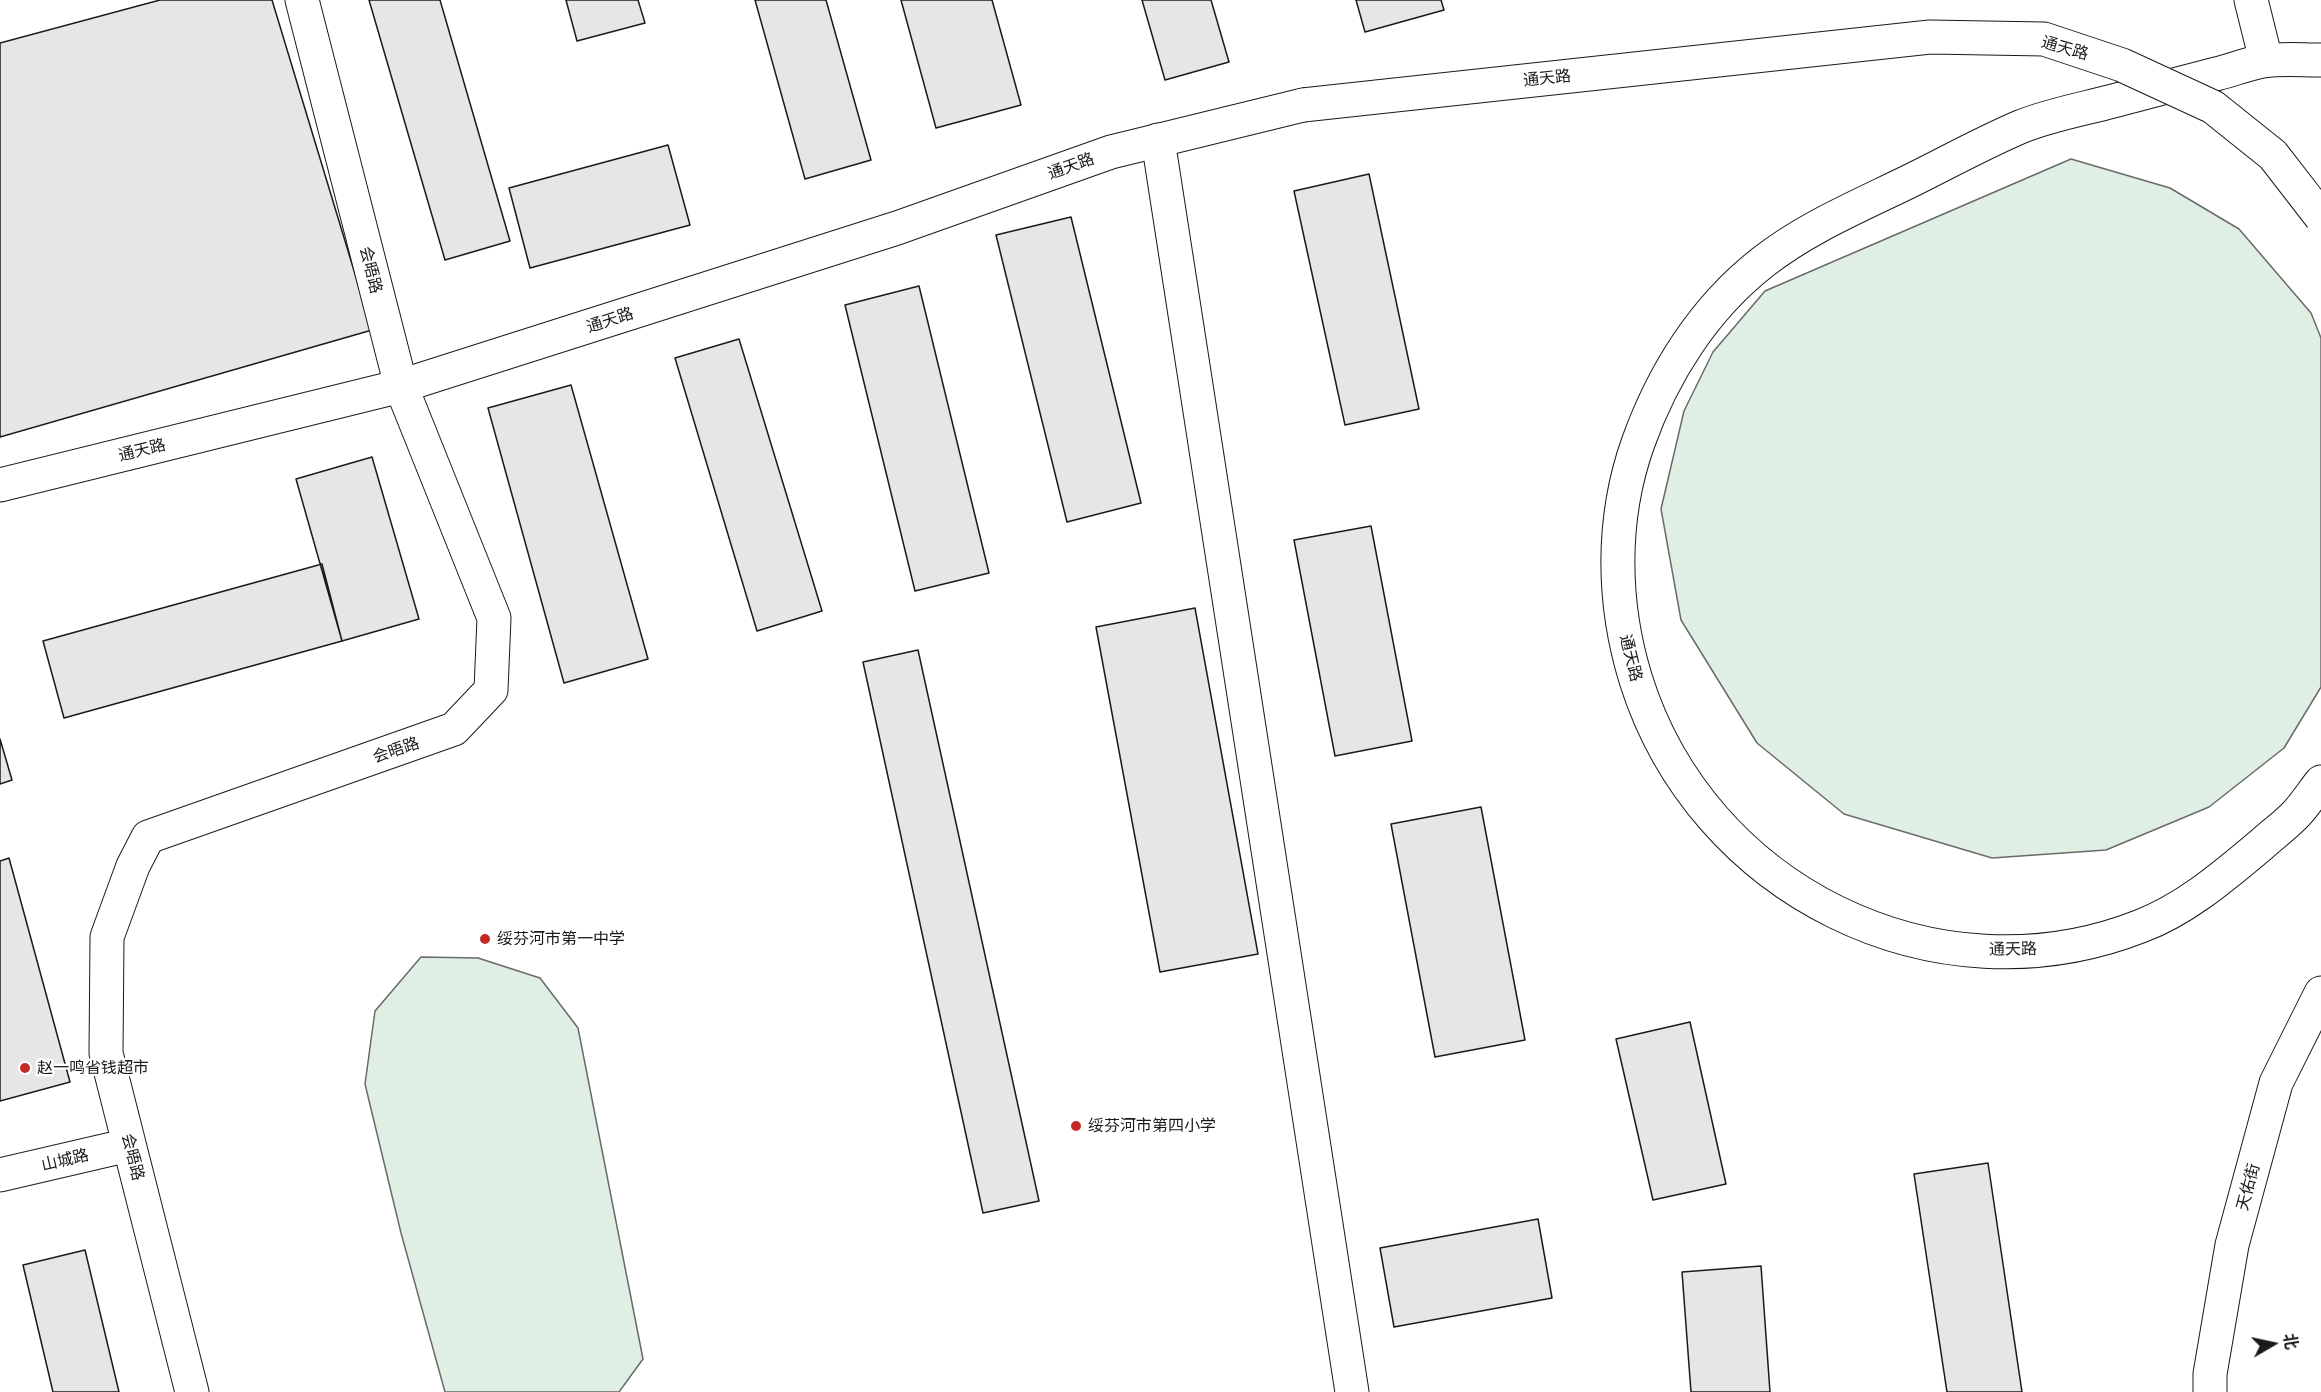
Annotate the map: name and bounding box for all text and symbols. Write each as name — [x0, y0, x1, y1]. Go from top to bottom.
street label: 通天路 — [2039, 32, 2091, 64]
street label: 通天路 — [1522, 66, 1572, 90]
street label: 通天路 — [1045, 149, 1097, 183]
street label: 会晤路 — [356, 244, 386, 296]
street label: 通天路 — [584, 303, 636, 337]
street label: 通天路 — [116, 435, 168, 465]
street label: 通天路 — [1616, 632, 1646, 684]
street label: 会晤路 — [370, 733, 422, 767]
place label: 绥芬河市第一中学 — [497, 929, 625, 949]
marker: 绥芬河市第一中学 — [478, 932, 492, 946]
street label: 通天路 — [1989, 939, 2037, 959]
place label: 赵一鸣省钱超市 — [37, 1058, 149, 1078]
marker: 赵一鸣省钱超市 — [18, 1061, 32, 1075]
place label: 绥芬河市第四小学 — [1088, 1116, 1216, 1136]
marker: 绥芬河市第四小学 — [1069, 1119, 1083, 1133]
street label: 会晤路 — [118, 1131, 148, 1183]
street label: 山城路 — [39, 1145, 91, 1175]
street label: 天佑街 — [2233, 1161, 2263, 1213]
north arrow — [2243, 1314, 2303, 1374]
text: 北 — [2281, 1332, 2301, 1350]

